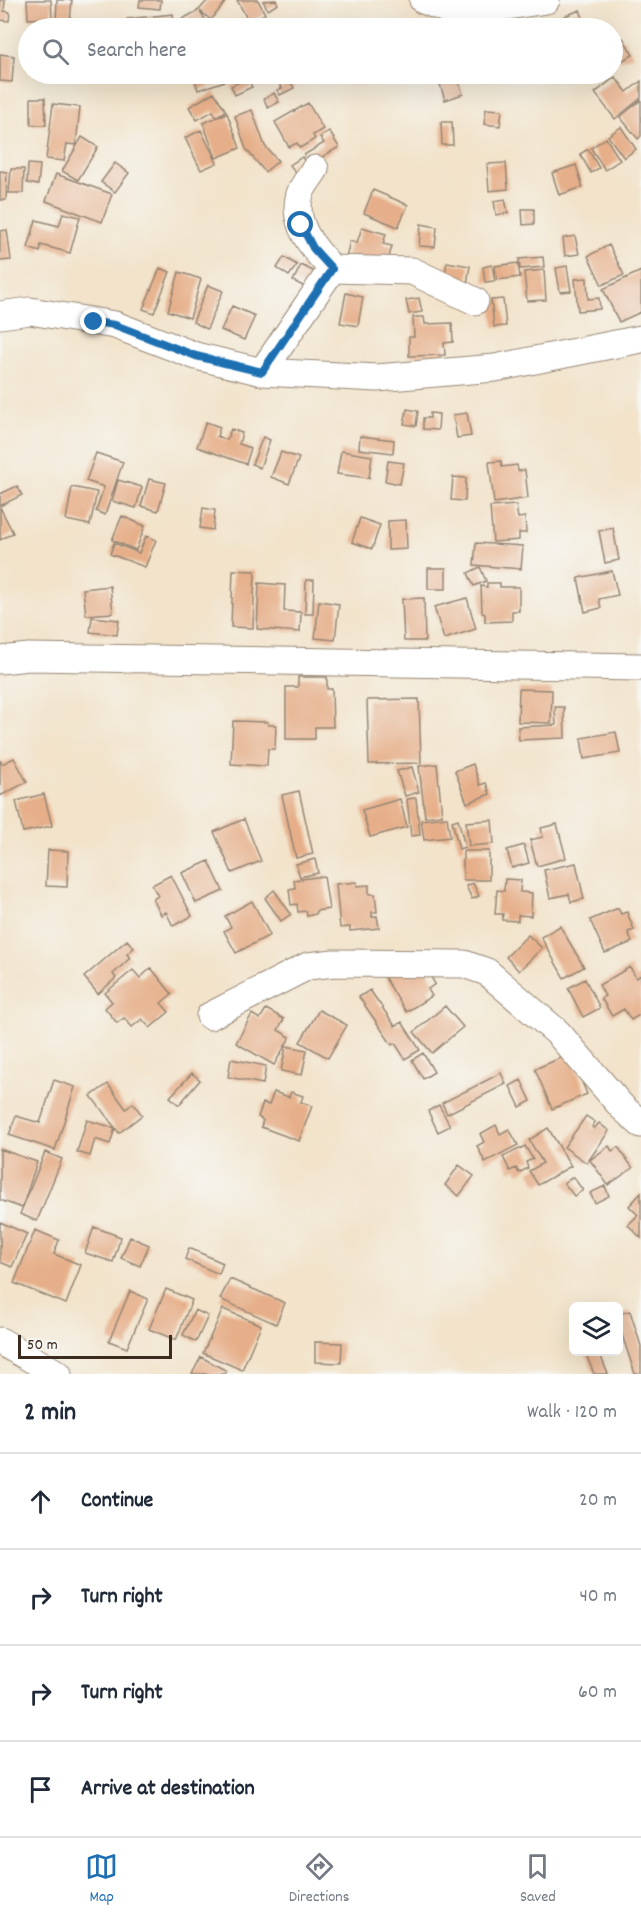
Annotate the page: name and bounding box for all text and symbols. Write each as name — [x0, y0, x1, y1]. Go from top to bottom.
search box — [18, 18, 623, 84]
icon: search — [39, 35, 72, 68]
text: Search here — [87, 36, 186, 67]
route start — [287, 211, 313, 237]
route end — [80, 308, 106, 334]
map controls — [569, 1302, 623, 1356]
button: layers — [569, 1302, 623, 1356]
scale bar — [18, 1332, 172, 1360]
text: 50 m — [27, 1334, 58, 1357]
text: 2 min — [24, 1395, 76, 1432]
text: Walk · 120 m — [527, 1399, 617, 1427]
icon: ahead — [24, 1485, 57, 1518]
text: Continue — [81, 1486, 153, 1517]
text: 20 m — [579, 1487, 617, 1515]
icon: right — [24, 1581, 57, 1614]
text: Turn right — [81, 1582, 163, 1613]
text: 40 m — [579, 1583, 617, 1611]
icon: right — [24, 1677, 57, 1710]
text: Turn right — [81, 1678, 163, 1709]
text: 60 m — [578, 1679, 617, 1707]
icon: arrive — [24, 1773, 57, 1806]
text: Arrive at destination — [81, 1774, 255, 1805]
tab: Map — [85, 1850, 118, 1909]
tab: Directions — [289, 1850, 349, 1909]
tab: Saved — [520, 1850, 556, 1909]

